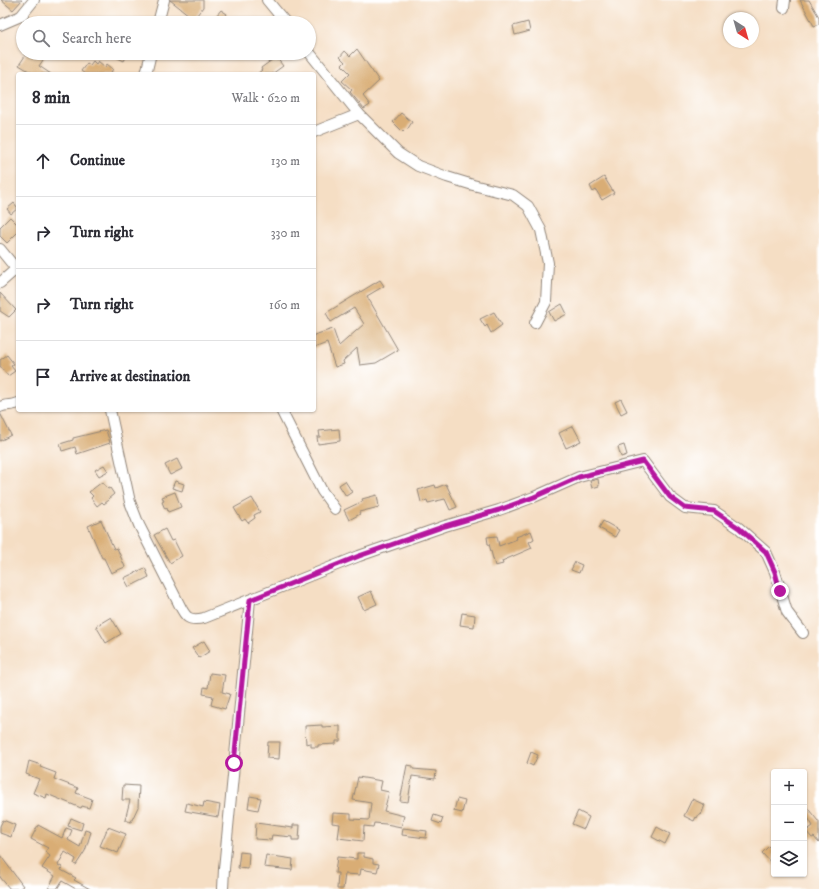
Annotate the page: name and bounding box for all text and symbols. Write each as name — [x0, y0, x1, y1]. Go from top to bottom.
north arrow — [723, 12, 759, 48]
search box — [16, 16, 316, 60]
icon: search — [30, 27, 52, 49]
text: Search here — [62, 29, 131, 48]
text: 8 min — [32, 87, 70, 109]
text: Walk · 620 m — [232, 90, 300, 106]
icon: ahead — [32, 150, 54, 172]
text: Continue — [70, 151, 125, 170]
text: 130 m — [271, 153, 300, 169]
icon: right — [32, 222, 54, 244]
text: Turn right — [70, 223, 133, 242]
text: 330 m — [271, 225, 300, 241]
icon: right — [32, 294, 54, 316]
text: Turn right — [70, 295, 133, 314]
text: 160 m — [269, 297, 300, 313]
icon: arrive — [32, 366, 54, 388]
text: Arrive at destination — [70, 367, 190, 386]
route end — [771, 582, 789, 600]
route start — [225, 754, 243, 772]
map controls — [771, 769, 807, 877]
button: + — [771, 769, 807, 805]
button: − — [771, 805, 807, 841]
button: layers — [771, 841, 807, 877]

